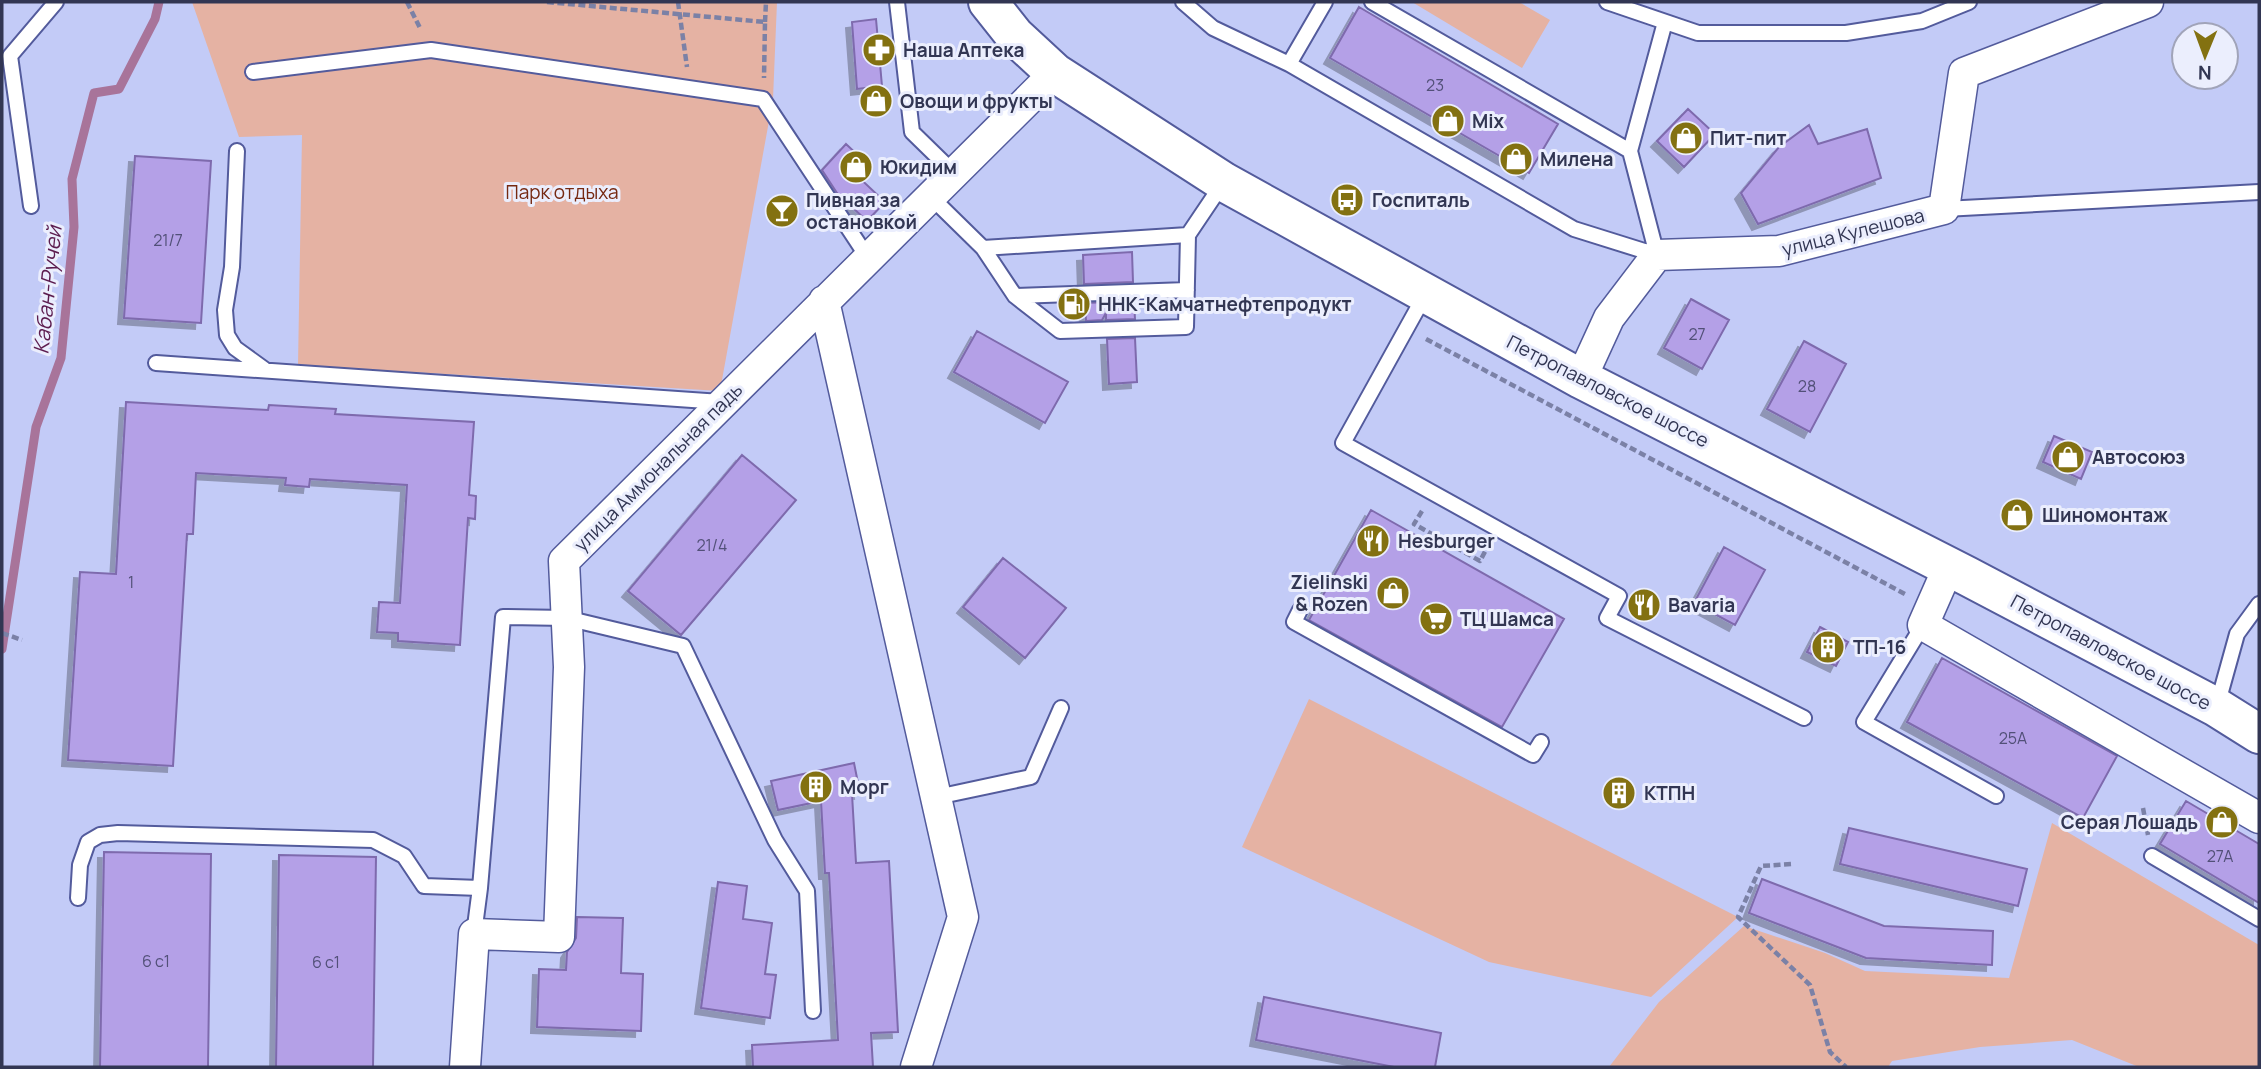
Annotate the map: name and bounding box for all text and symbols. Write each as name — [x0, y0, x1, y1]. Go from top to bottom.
north arrow — [2170, 21, 2240, 91]
pharmacy icon: Наша Аптека — [860, 31, 898, 69]
place label: Наша Аптека — [903, 37, 1024, 63]
text: N — [2198, 60, 2212, 86]
house number: 23 — [1426, 74, 1444, 96]
shop icon: Овощи и фрукты — [857, 82, 895, 120]
place label: Овощи и фрукты — [900, 88, 1053, 114]
shop icon: Mix — [1429, 102, 1467, 140]
place label: Mix — [1472, 108, 1505, 134]
shop icon: Пит-пит — [1667, 119, 1705, 157]
place label: Пит-пит — [1710, 125, 1787, 151]
shop icon: Милена — [1497, 140, 1535, 178]
place label: Милена — [1540, 146, 1614, 172]
shop icon: Юкидим — [837, 148, 875, 186]
place label: Юкидим — [880, 154, 957, 180]
park label: Парк отдыха — [506, 179, 618, 205]
bus stop icon: Госпиталь — [1328, 181, 1366, 219]
place label: Пивная за остановкой — [806, 187, 917, 235]
place label: Госпиталь — [1372, 187, 1470, 213]
bar icon: Пивная за остановкой — [763, 192, 801, 230]
street label: улица Кулешова — [1779, 202, 1927, 262]
water label: Кабан-Ручей — [26, 222, 68, 355]
house number: 21/7 — [153, 229, 183, 251]
fuel station icon: ННК-Камчатнефтепродукт — [1055, 285, 1093, 323]
place label: ННК-Камчатнефтепродукт — [1098, 291, 1352, 317]
house number: 27 — [1688, 323, 1706, 345]
street label: Петропавловское шоссе — [1503, 329, 1713, 453]
house number: 28 — [1798, 375, 1816, 397]
street label: улица Аммональная падь — [568, 377, 748, 557]
shop icon: Автосоюз — [2049, 438, 2087, 476]
place label: Автосоюз — [2092, 444, 2185, 470]
shop icon: Шиномонтаж — [1998, 496, 2036, 534]
place label: Шиномонтаж — [2042, 502, 2168, 528]
restaurant icon: Hesburger — [1354, 522, 1392, 560]
place label: Hesburger — [1398, 528, 1495, 554]
house number: 21/4 — [697, 534, 728, 556]
place label: Zielinski & Rozen — [1290, 569, 1368, 617]
house number: 1 — [128, 571, 134, 593]
shop icon: Zielinski & Rozen — [1374, 574, 1412, 612]
restaurant icon: Bavaria — [1625, 586, 1663, 624]
street label: Петропавловское шоссе — [2006, 588, 2216, 716]
place label: Bavaria — [1668, 592, 1735, 618]
supermarket icon: ТЦ Шамса — [1417, 600, 1455, 638]
place label: ТЦ Шамса — [1460, 606, 1554, 632]
building icon: ТП-16 — [1809, 628, 1847, 666]
place label: ТП-16 — [1853, 634, 1906, 660]
house number: 25А — [1999, 727, 2027, 749]
building icon: Морг — [797, 768, 835, 806]
place label: Морг — [840, 774, 889, 800]
building icon: КТПН — [1600, 774, 1638, 812]
place label: КТПН — [1644, 780, 1695, 806]
shop icon: Серая Лошадь — [2203, 803, 2241, 841]
place label: Серая Лошадь — [2061, 809, 2198, 835]
house number: 27А — [2207, 845, 2233, 867]
house number: 6 с1 — [142, 950, 170, 972]
house number: 6 с1 — [312, 951, 340, 973]

